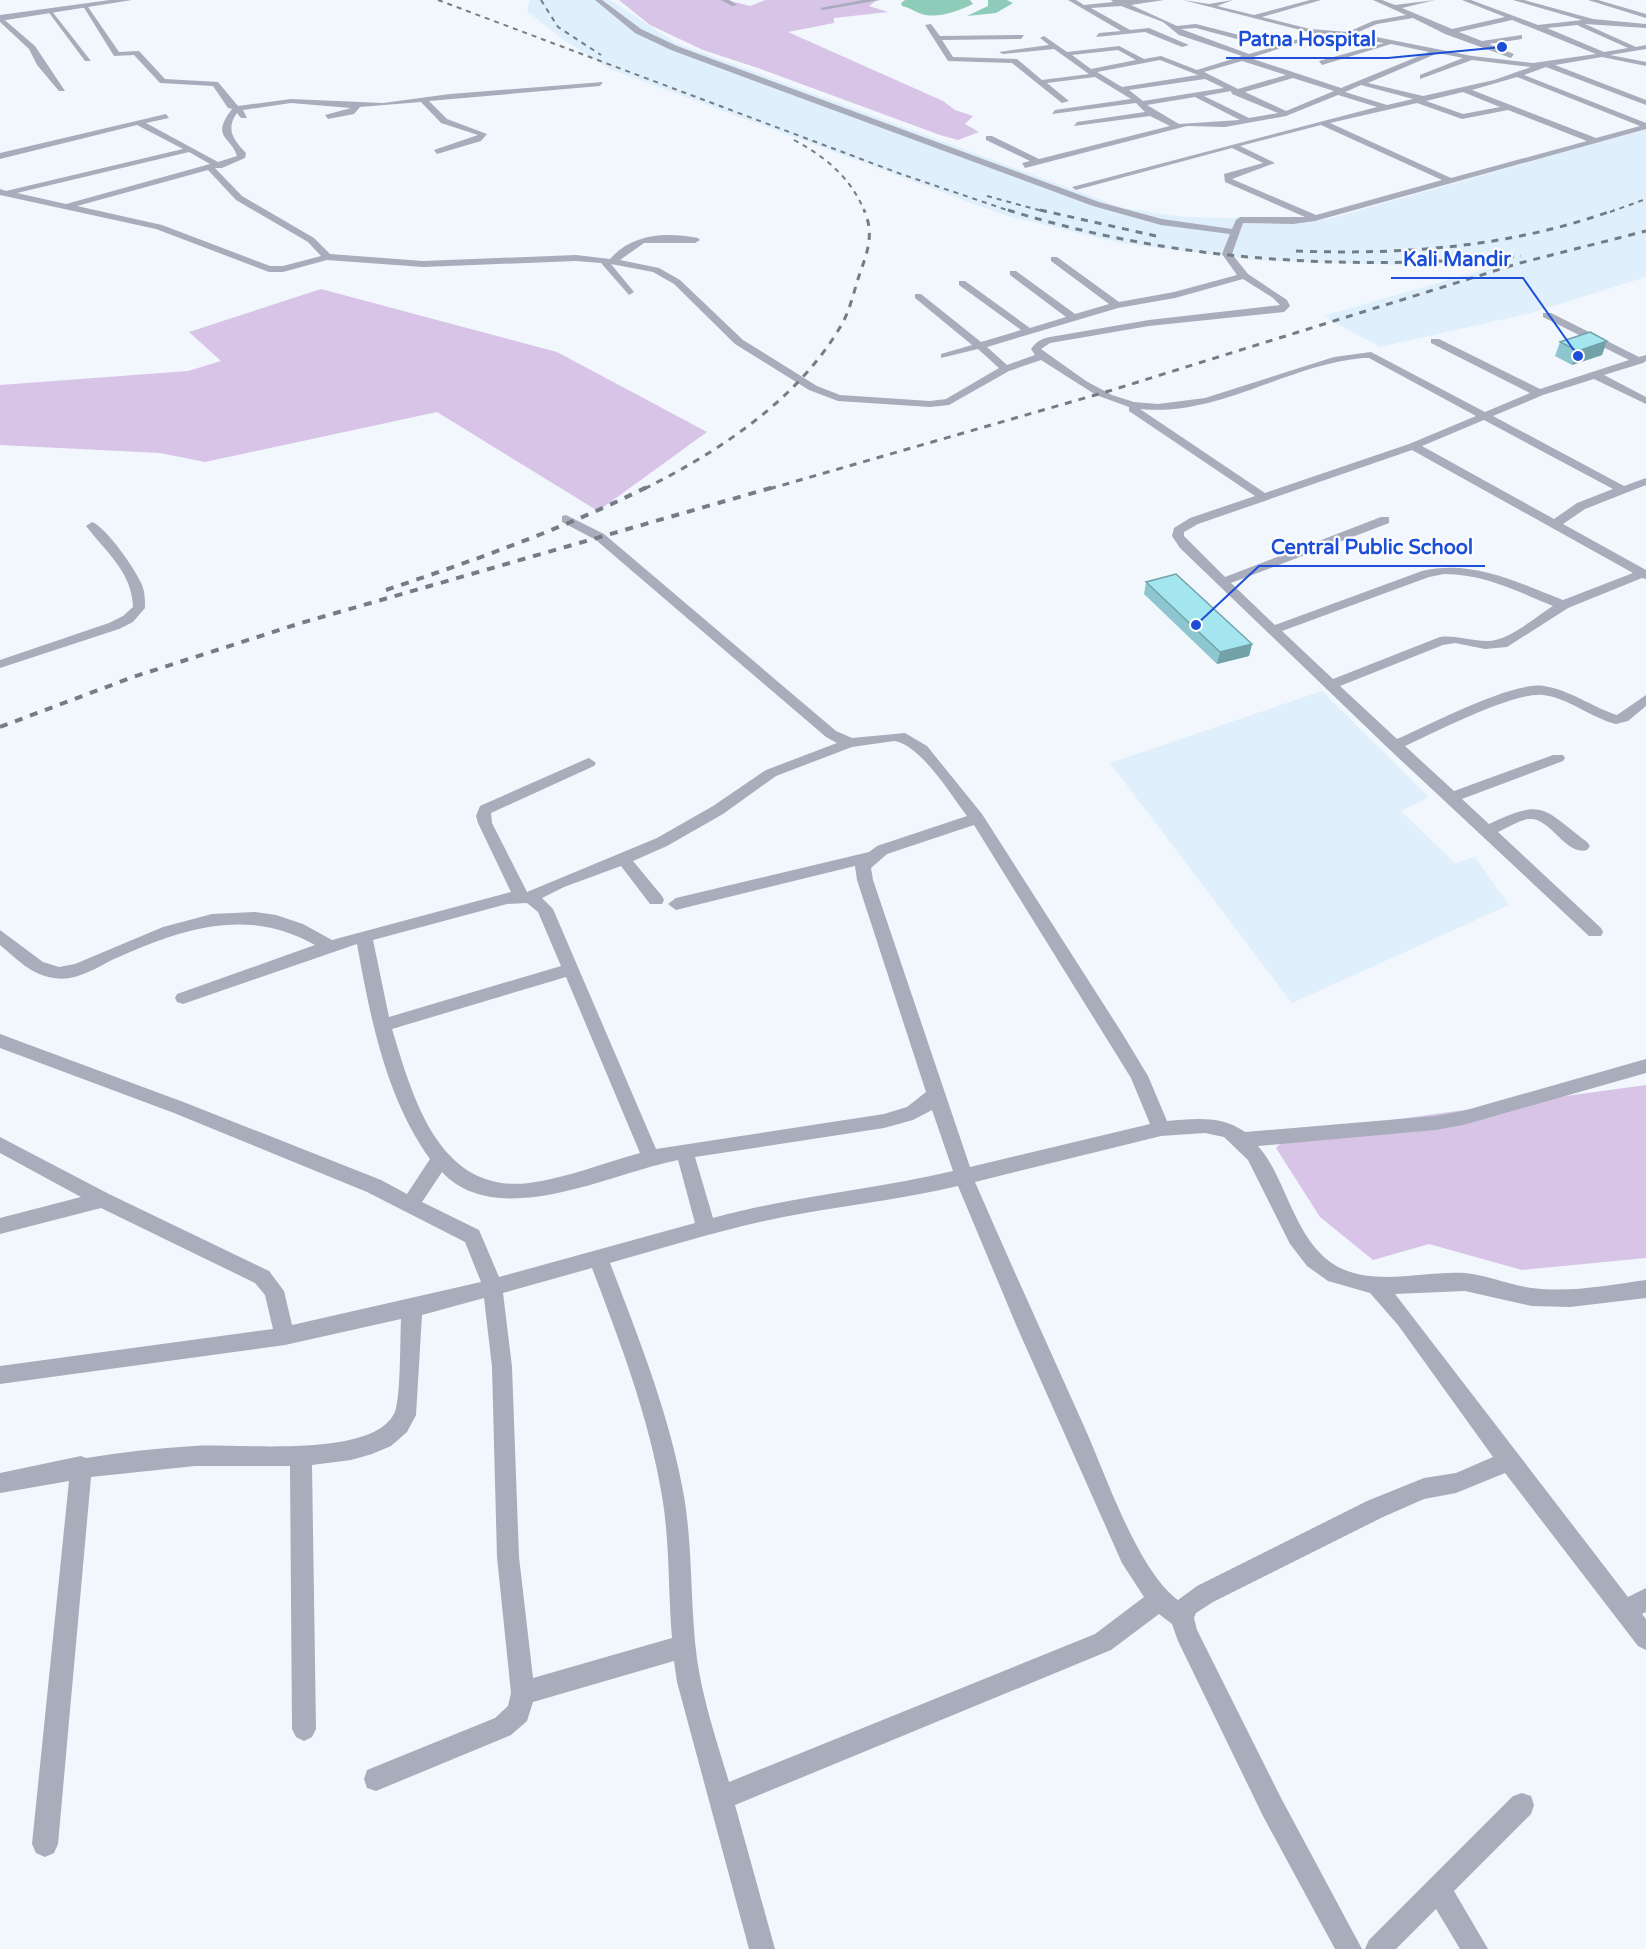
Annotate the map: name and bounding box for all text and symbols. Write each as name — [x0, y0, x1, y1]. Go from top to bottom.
callout: Patna Hospital — [1226, 20, 1388, 58]
text: Patna Hospital — [1238, 28, 1376, 52]
callout: Kali Mandir — [1391, 240, 1523, 278]
text: Kali Mandir — [1403, 248, 1511, 272]
callout: Central Public School — [1259, 528, 1485, 566]
text: Central Public School — [1271, 536, 1473, 560]

